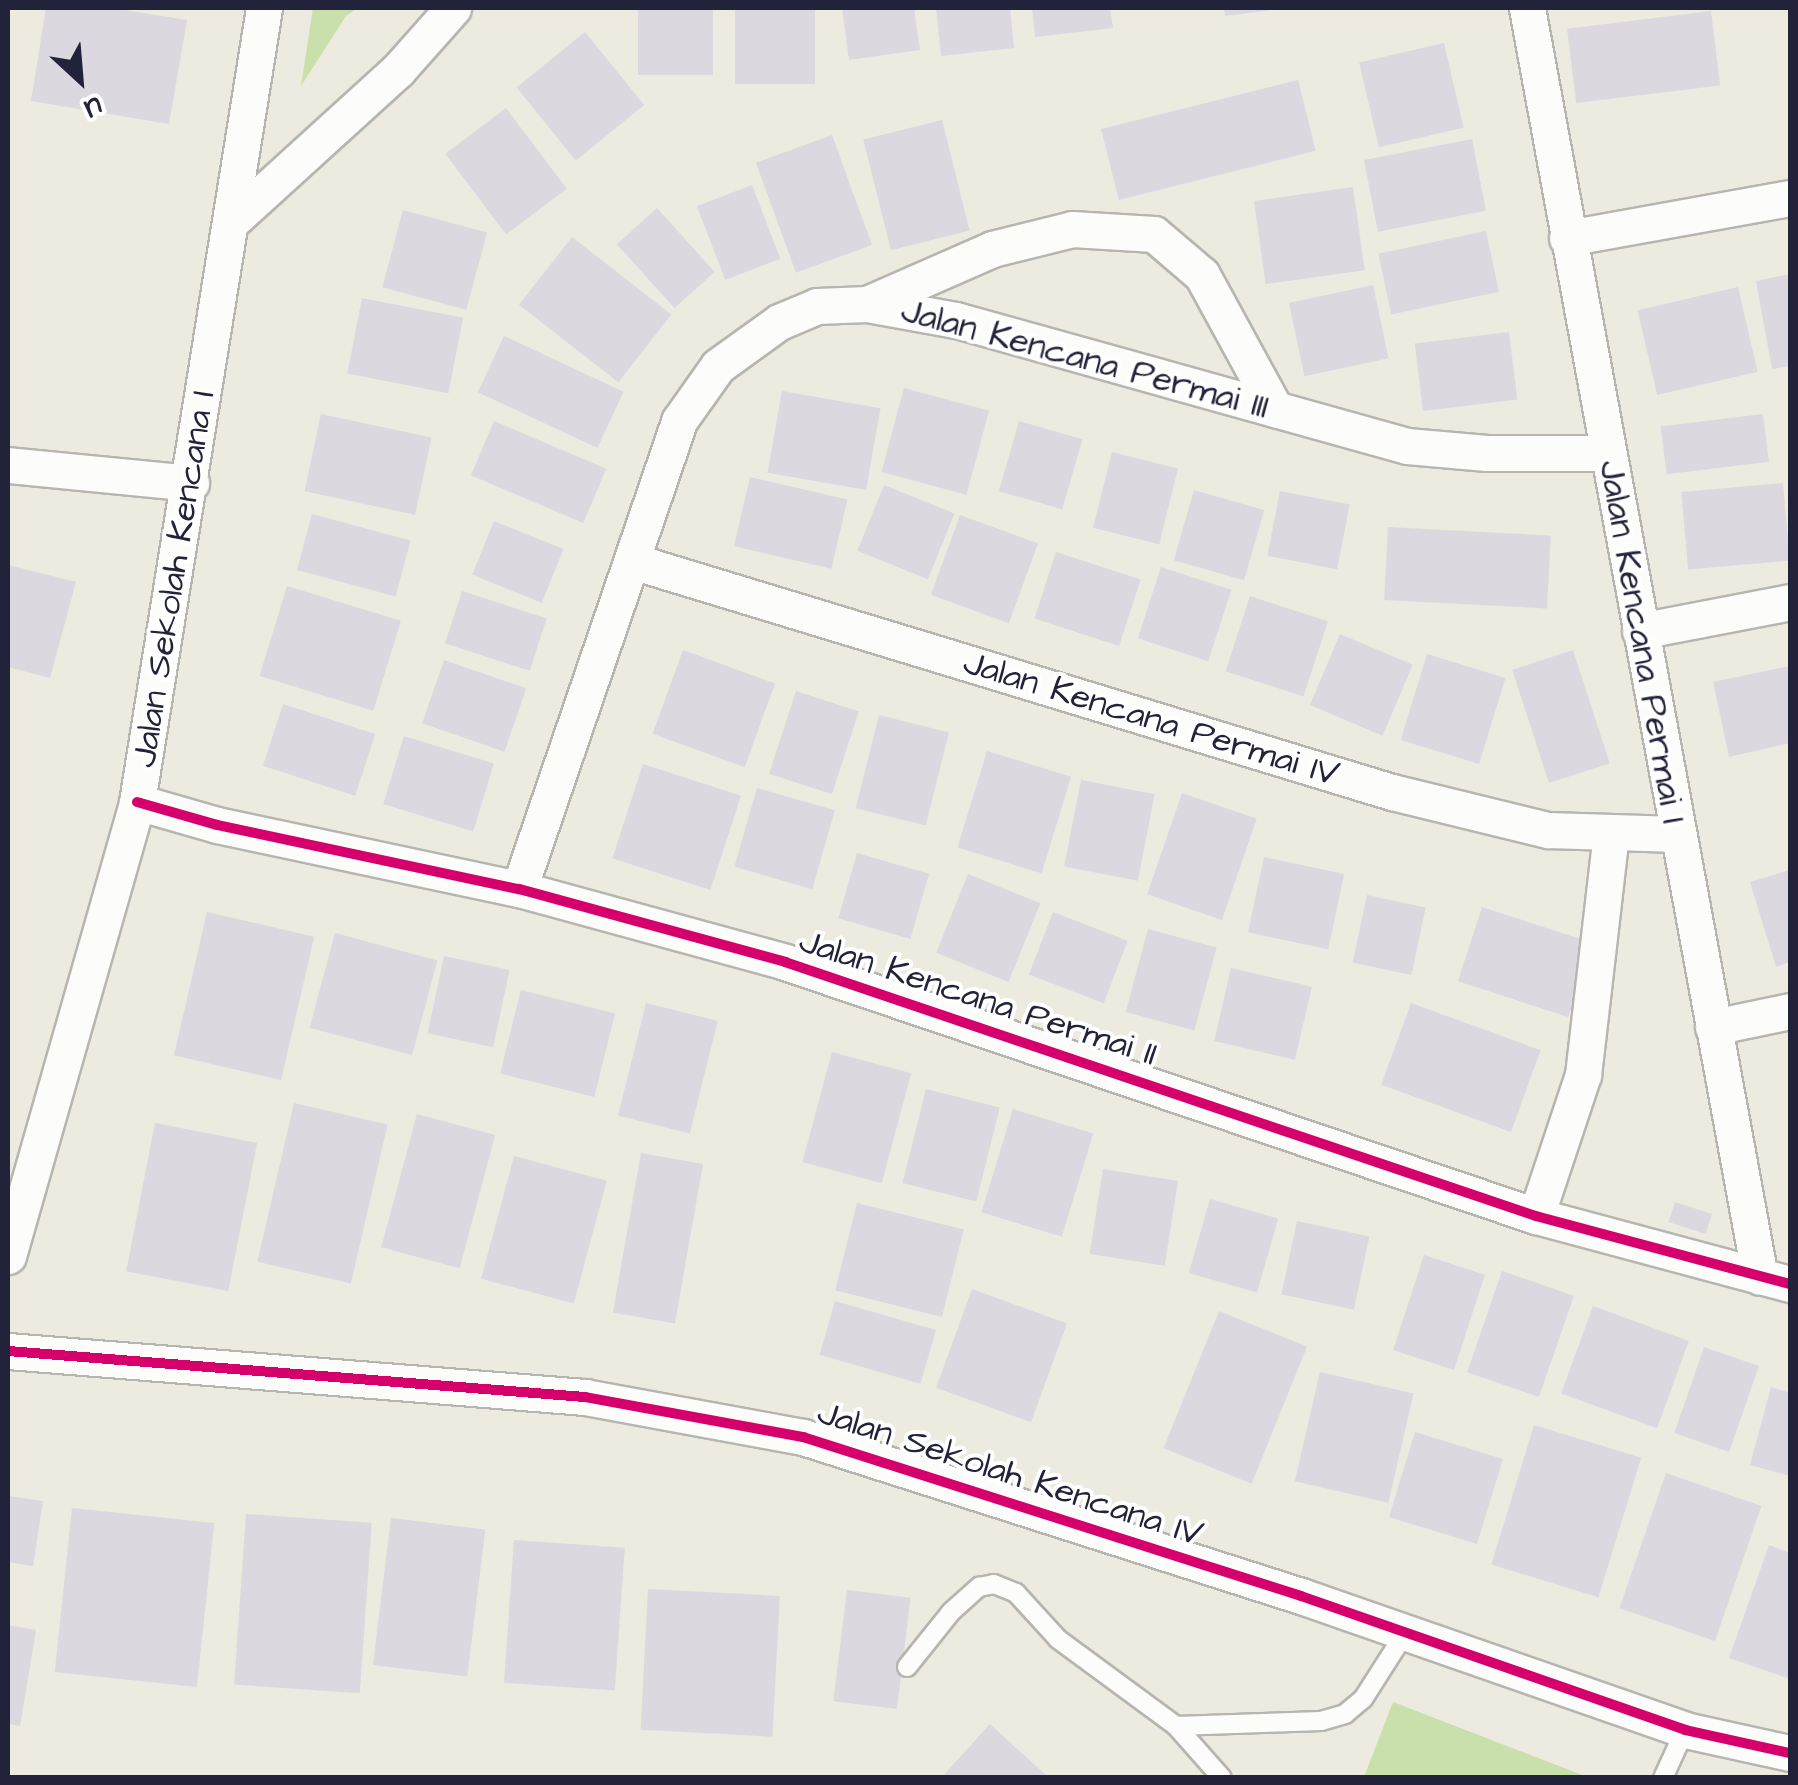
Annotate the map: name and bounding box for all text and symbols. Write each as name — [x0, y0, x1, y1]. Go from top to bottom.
north arrow — [30, 30, 130, 130]
text: U — [78, 86, 109, 128]
street label: Jalan Kencana Permai III — [897, 290, 1273, 428]
street label: Jalan Sekolah Kencana I — [123, 388, 225, 770]
street label: Jalan Kencana Permai I — [1589, 457, 1695, 827]
street label: Jalan Kencana Permai IV — [958, 642, 1344, 796]
street label: Jalan Kencana Permai II — [794, 920, 1162, 1076]
street label: Jalan Sekolah Kencana IV — [812, 1392, 1208, 1556]

